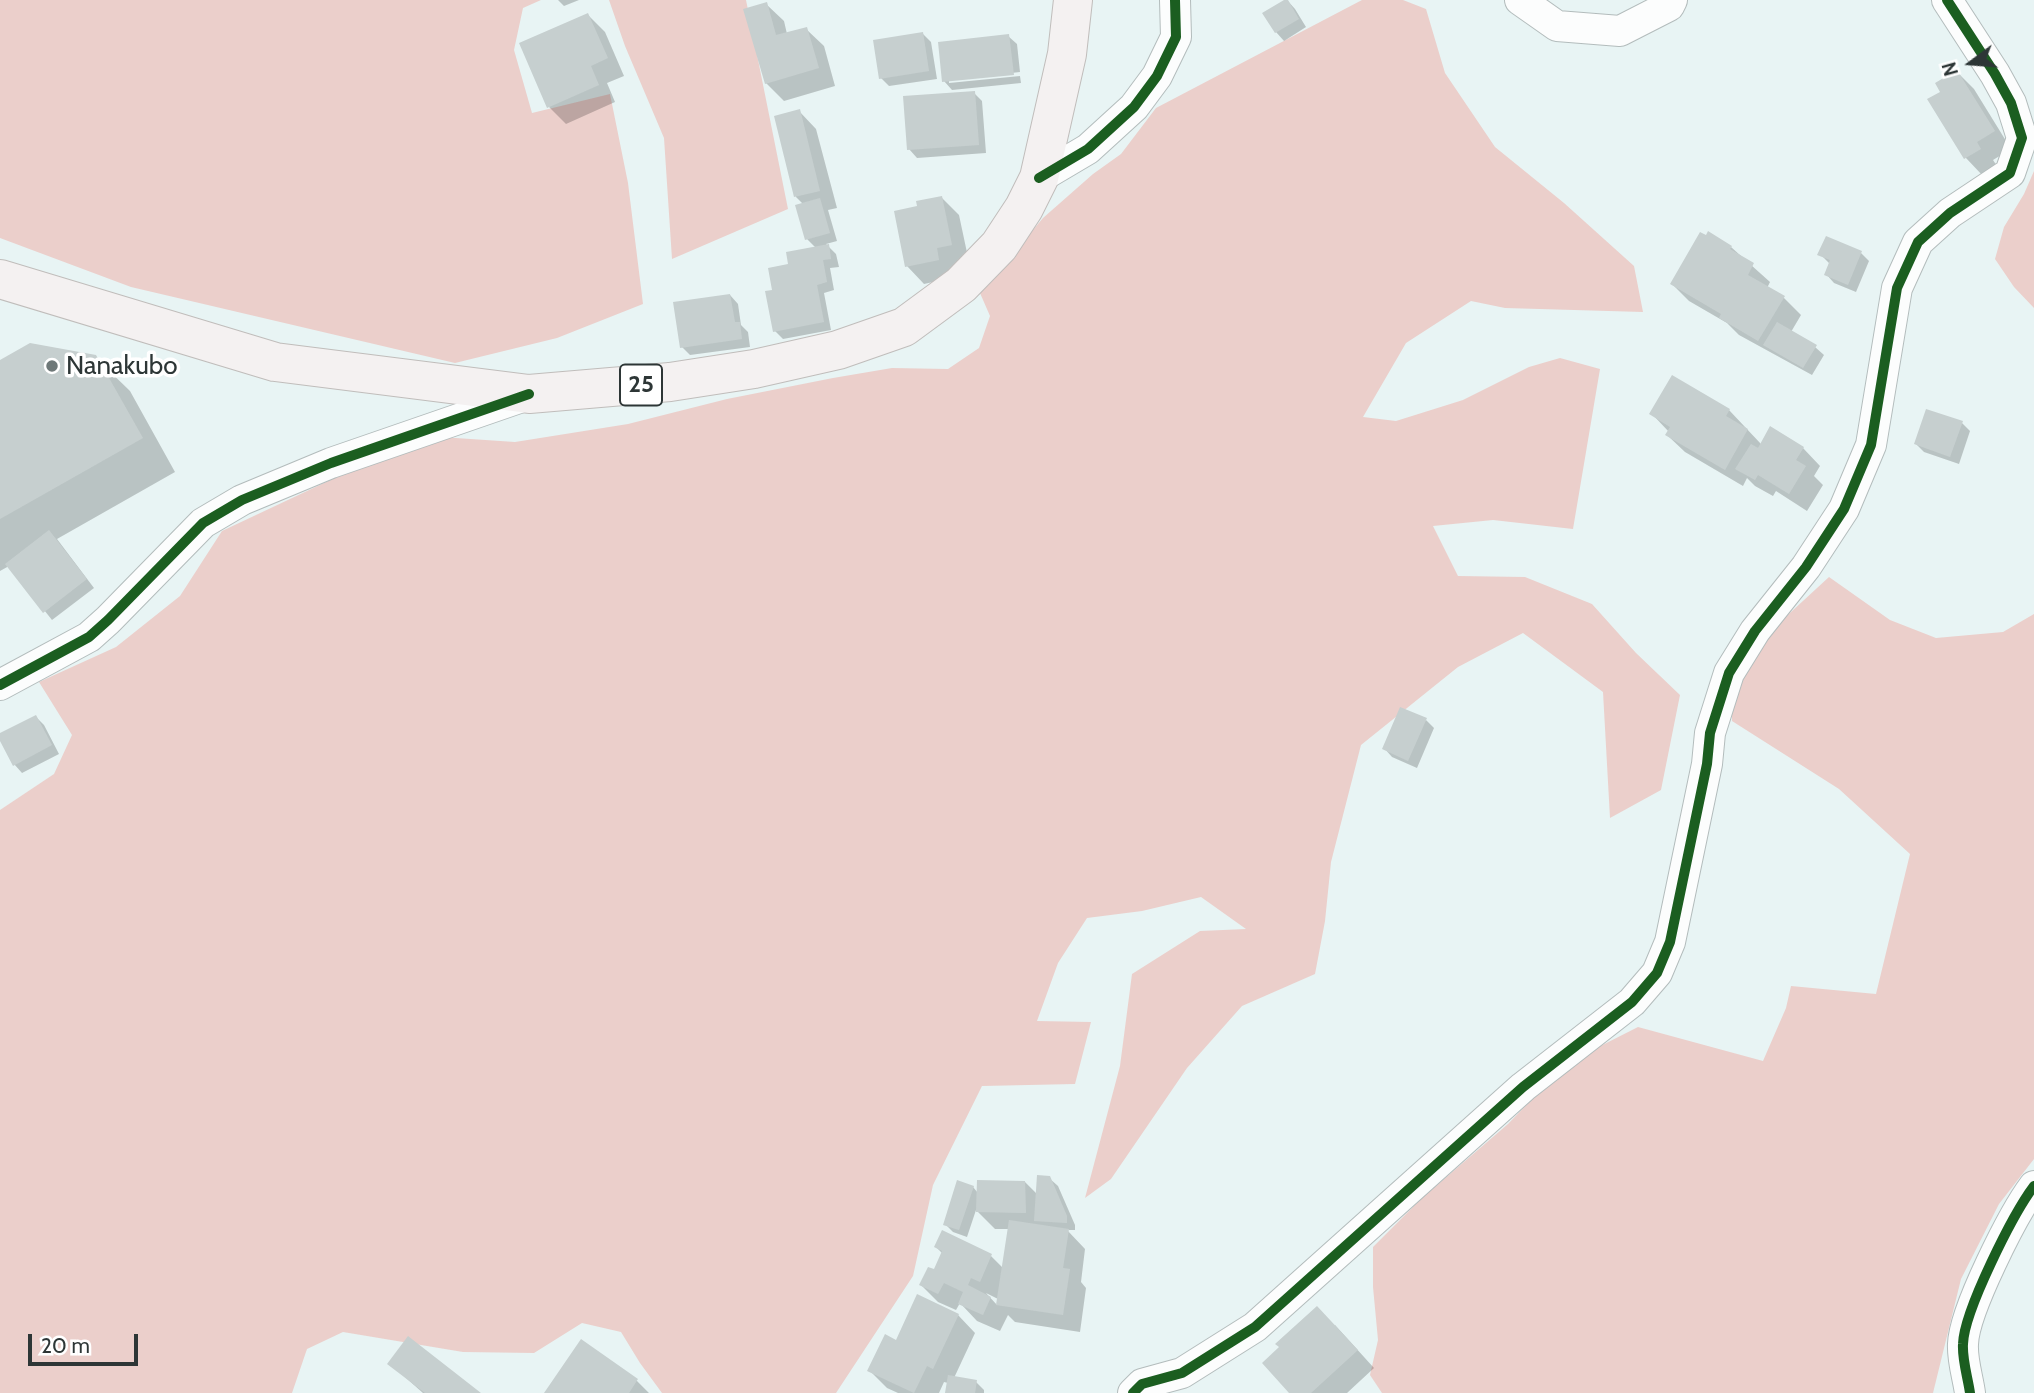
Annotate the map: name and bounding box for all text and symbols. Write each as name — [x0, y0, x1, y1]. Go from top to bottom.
north arrow — [1936, 28, 2006, 98]
text: N — [1937, 59, 1963, 79]
place label: Nanakubo — [66, 350, 178, 382]
marker: Nanakubo — [44, 358, 60, 374]
road number: 25 — [620, 364, 662, 406]
scale bar — [32, 1320, 142, 1364]
text: 20 m — [41, 1333, 90, 1358]

